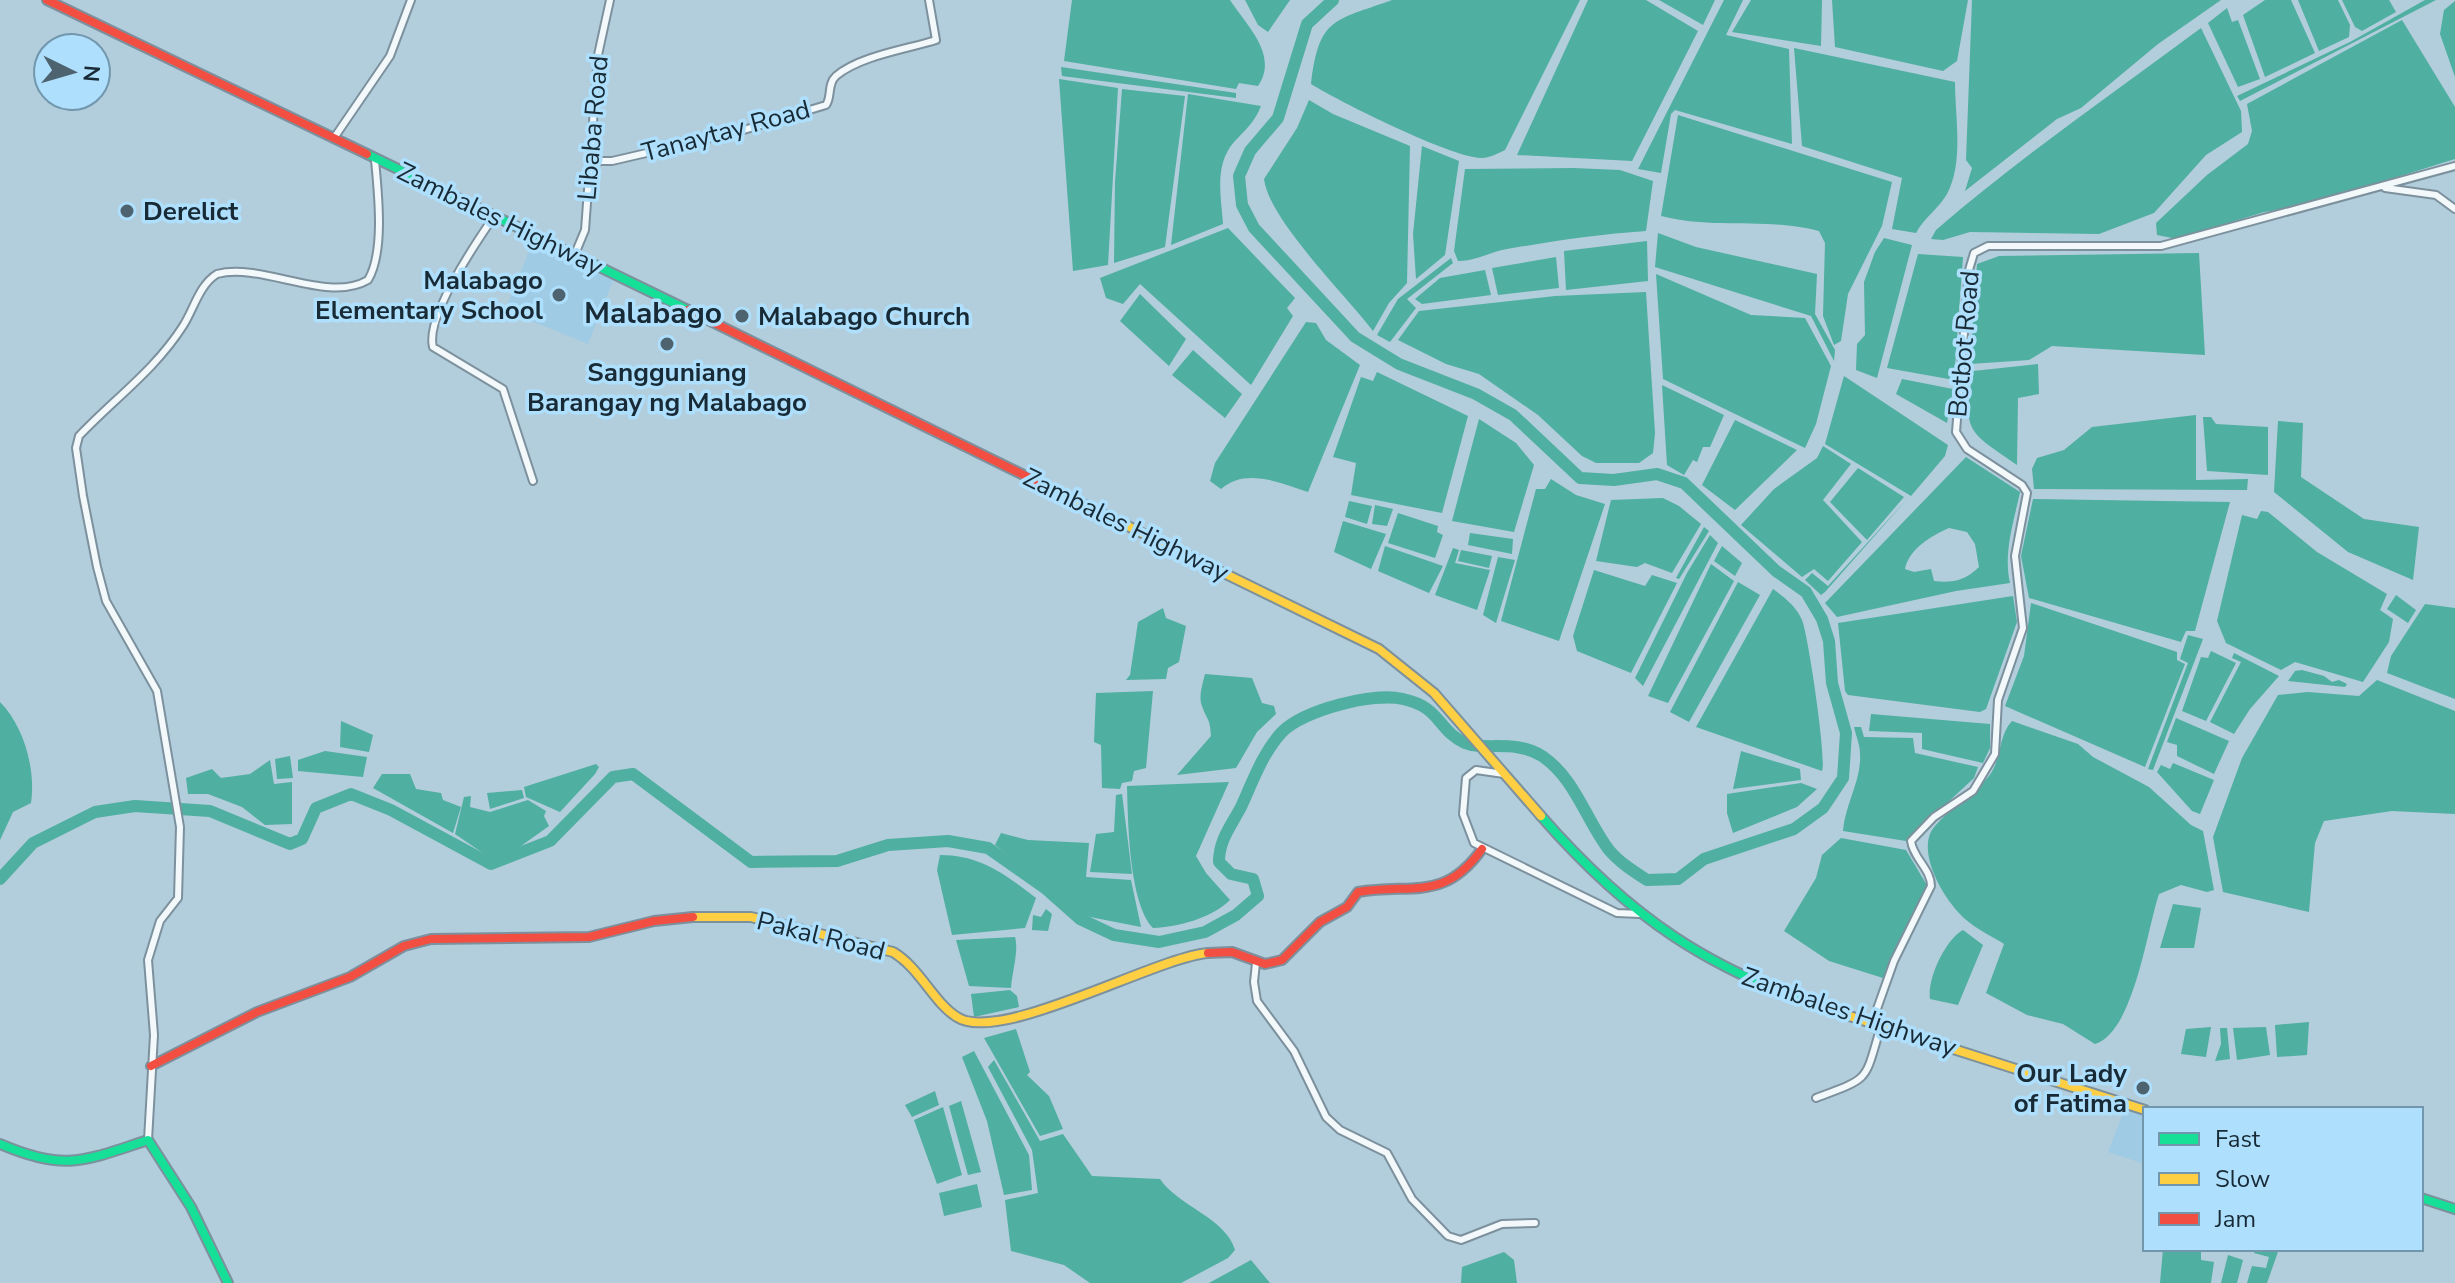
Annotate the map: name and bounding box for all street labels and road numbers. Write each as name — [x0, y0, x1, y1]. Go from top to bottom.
street label: Libaba Road — [569, 54, 617, 202]
street label: Tanaytay Road — [638, 92, 814, 170]
street label: Zambales Highway — [391, 154, 609, 284]
street label: Botbot Road — [1940, 269, 1988, 419]
street label: Zambales Highway — [1017, 460, 1235, 590]
street label: Pakal Road — [753, 903, 889, 969]
street label: Zambales Highway — [1737, 959, 1962, 1065]

